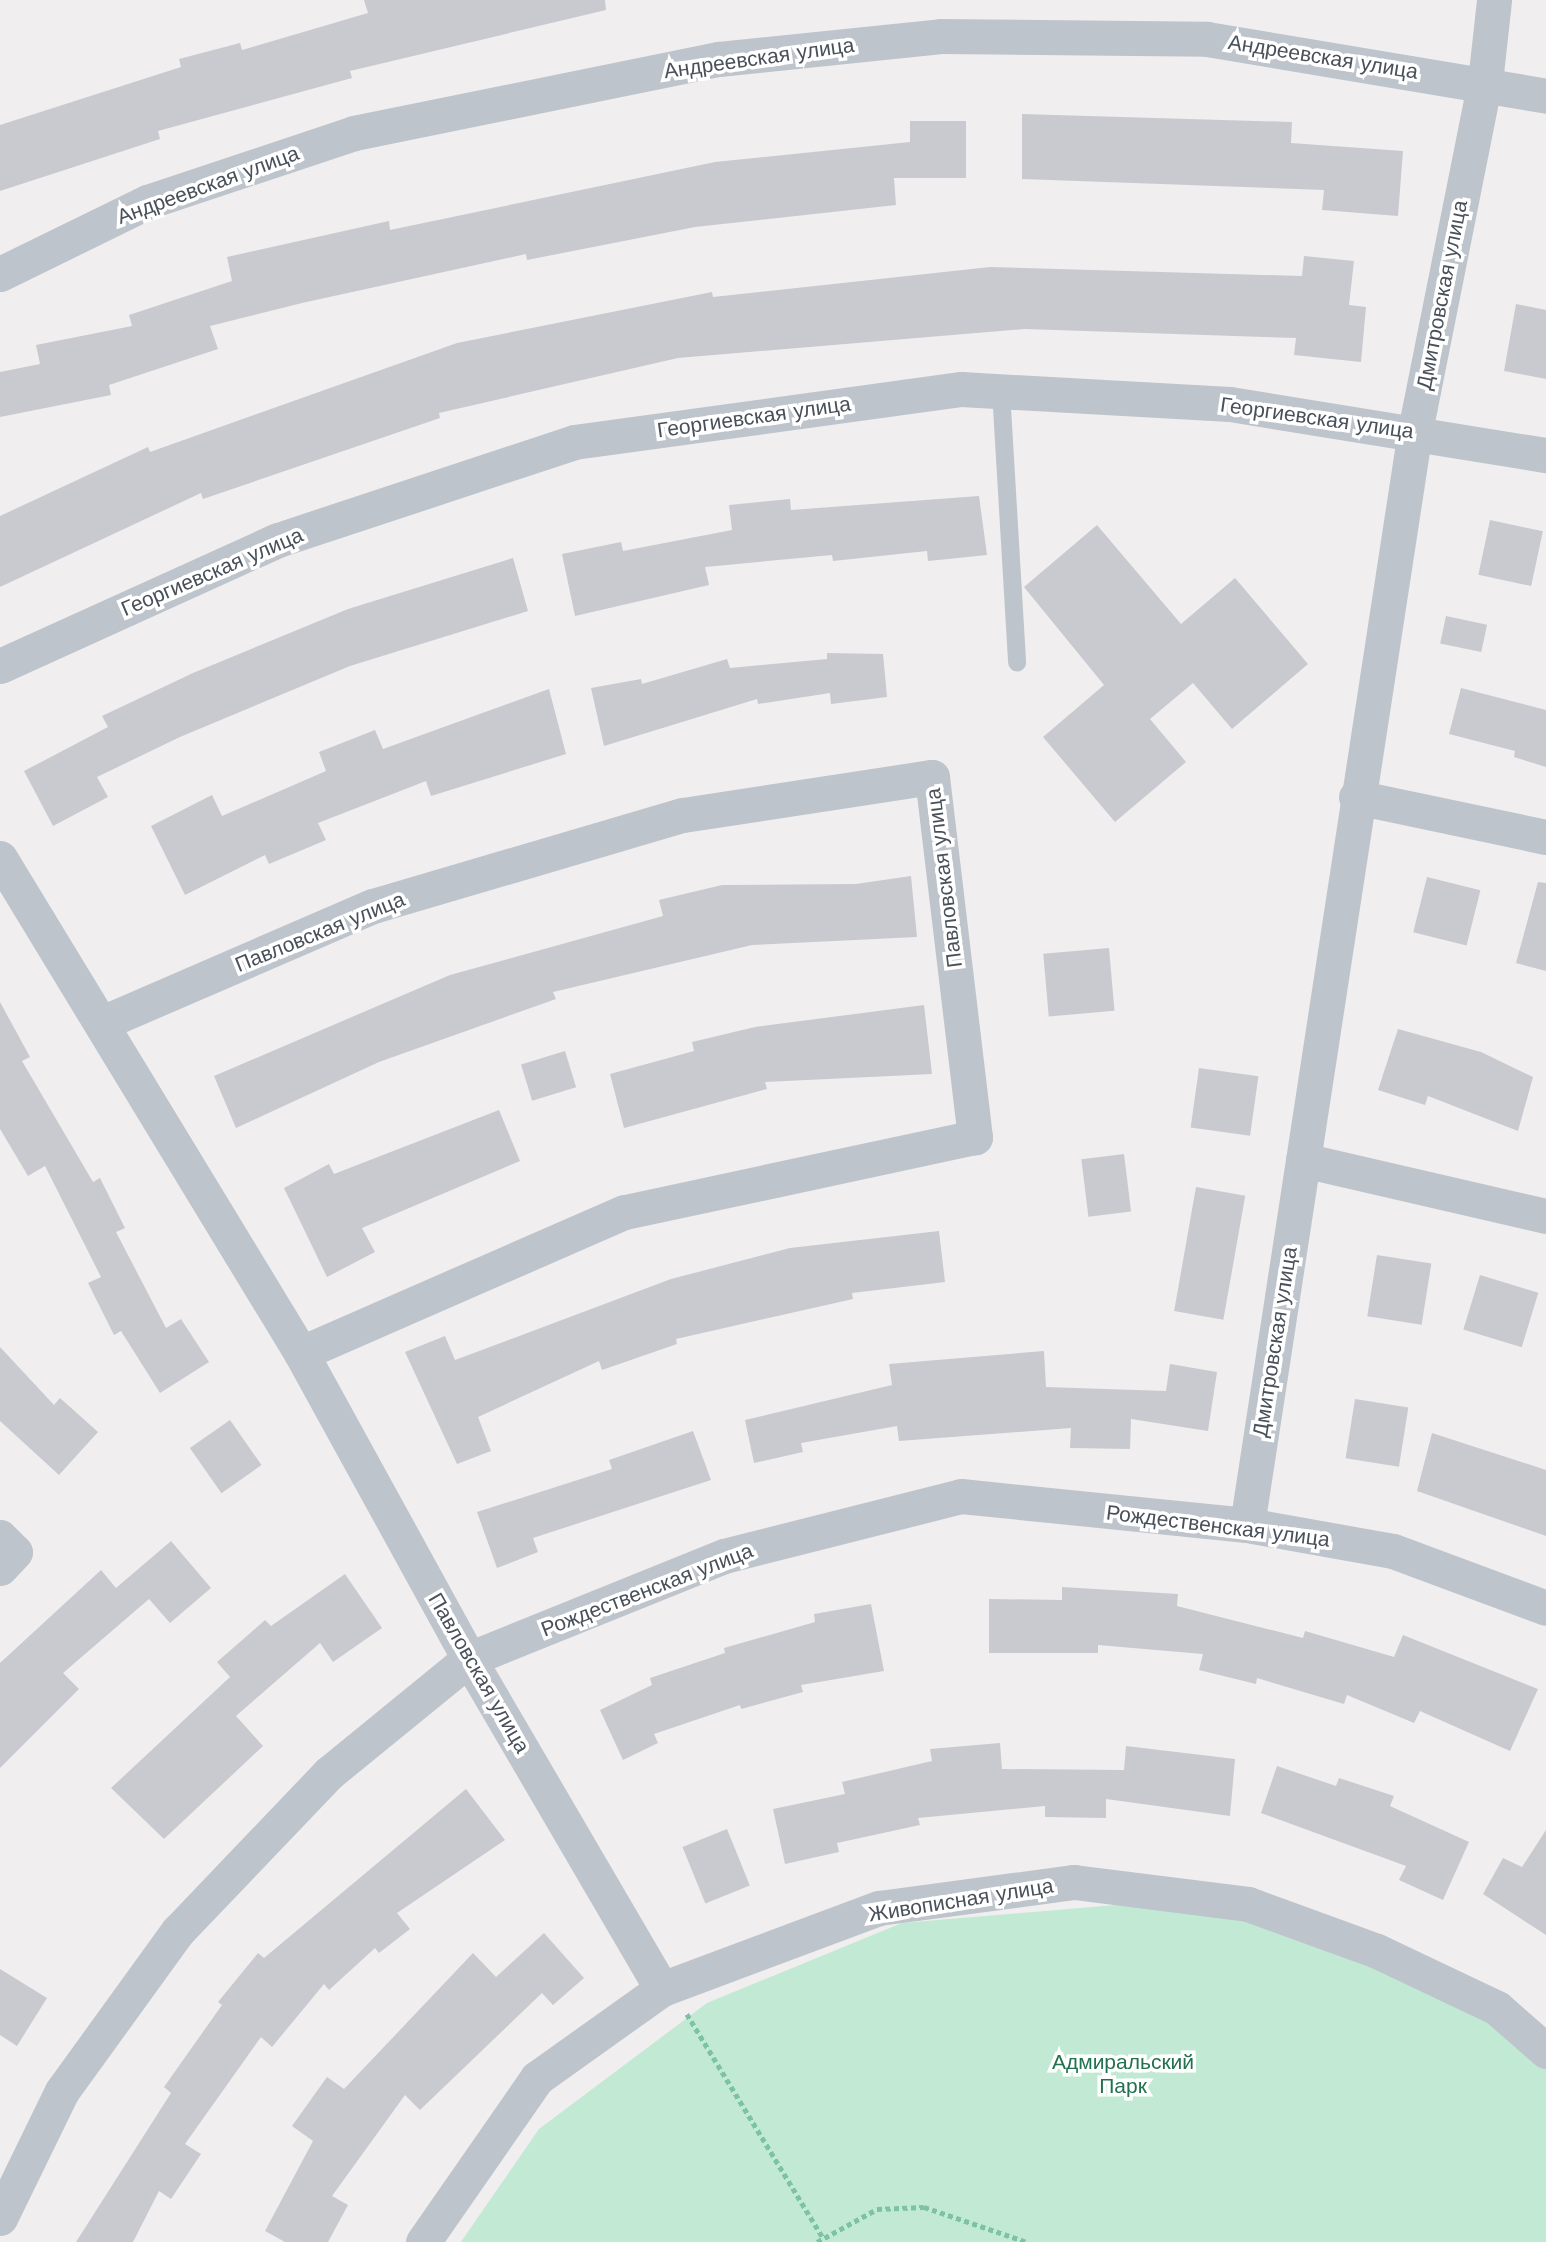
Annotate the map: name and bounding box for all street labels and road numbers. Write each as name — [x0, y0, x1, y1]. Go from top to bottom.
street label: Андреевская улица — [1226, 30, 1420, 84]
street label: Андреевская улица — [662, 32, 856, 84]
street label: Андреевская улица — [114, 140, 302, 230]
street label: Дмитровская улица — [1411, 198, 1473, 392]
street label: Георгиевская улица — [656, 391, 852, 443]
street label: Георгиевская улица — [1219, 392, 1415, 444]
street label: Георгиевская улица — [117, 522, 307, 622]
street label: Павловская улица — [920, 787, 968, 969]
street label: Павловская улица — [232, 886, 408, 978]
street label: Дмитровская улица — [1248, 1245, 1302, 1439]
street label: Рождественская улица — [1105, 1500, 1331, 1552]
street label: Рождественская улица — [537, 1538, 757, 1642]
street label: Павловская улица — [423, 1588, 535, 1758]
street label: Живописная улица — [867, 1873, 1055, 1927]

